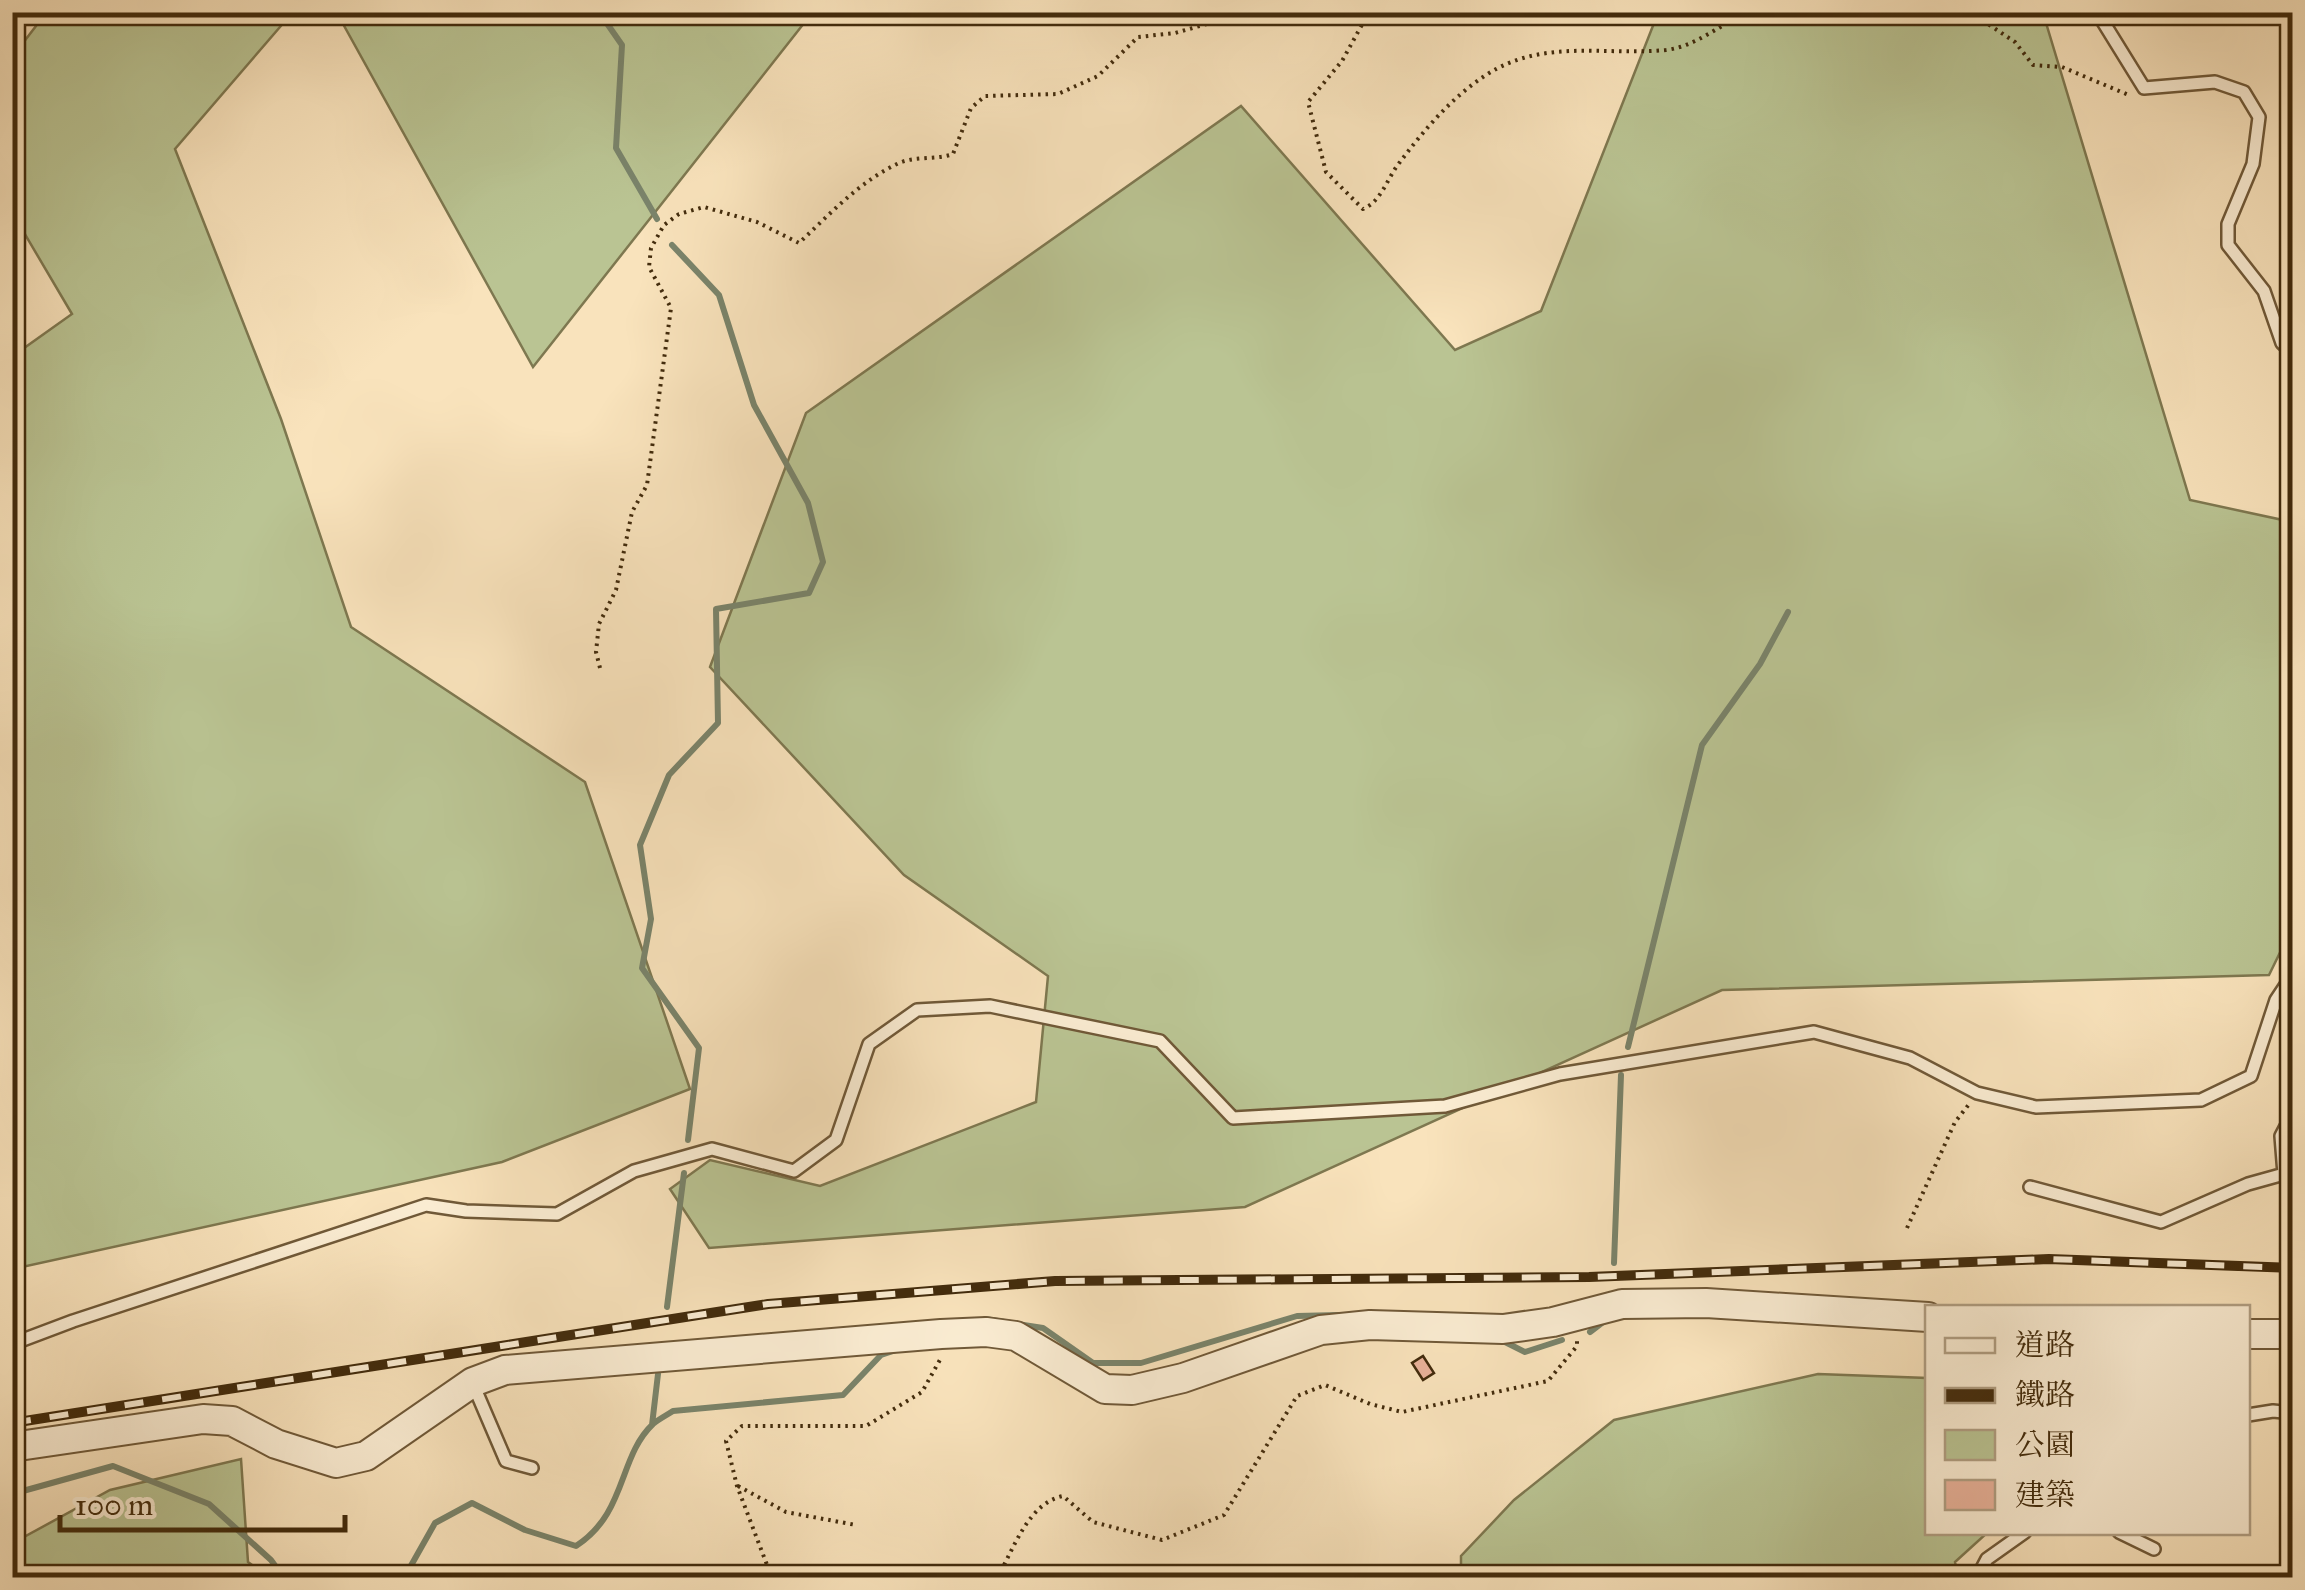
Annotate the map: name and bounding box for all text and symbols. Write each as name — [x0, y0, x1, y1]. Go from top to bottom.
legend — [1925, 1305, 2250, 1535]
text: 道路 — [2015, 1327, 2075, 1363]
text: 鐵路 — [2015, 1377, 2075, 1413]
text: 公園 — [2015, 1427, 2075, 1463]
scale bar — [60, 1470, 345, 1532]
text: 建築 — [2015, 1477, 2075, 1513]
text: 100 m — [75, 1487, 153, 1523]

